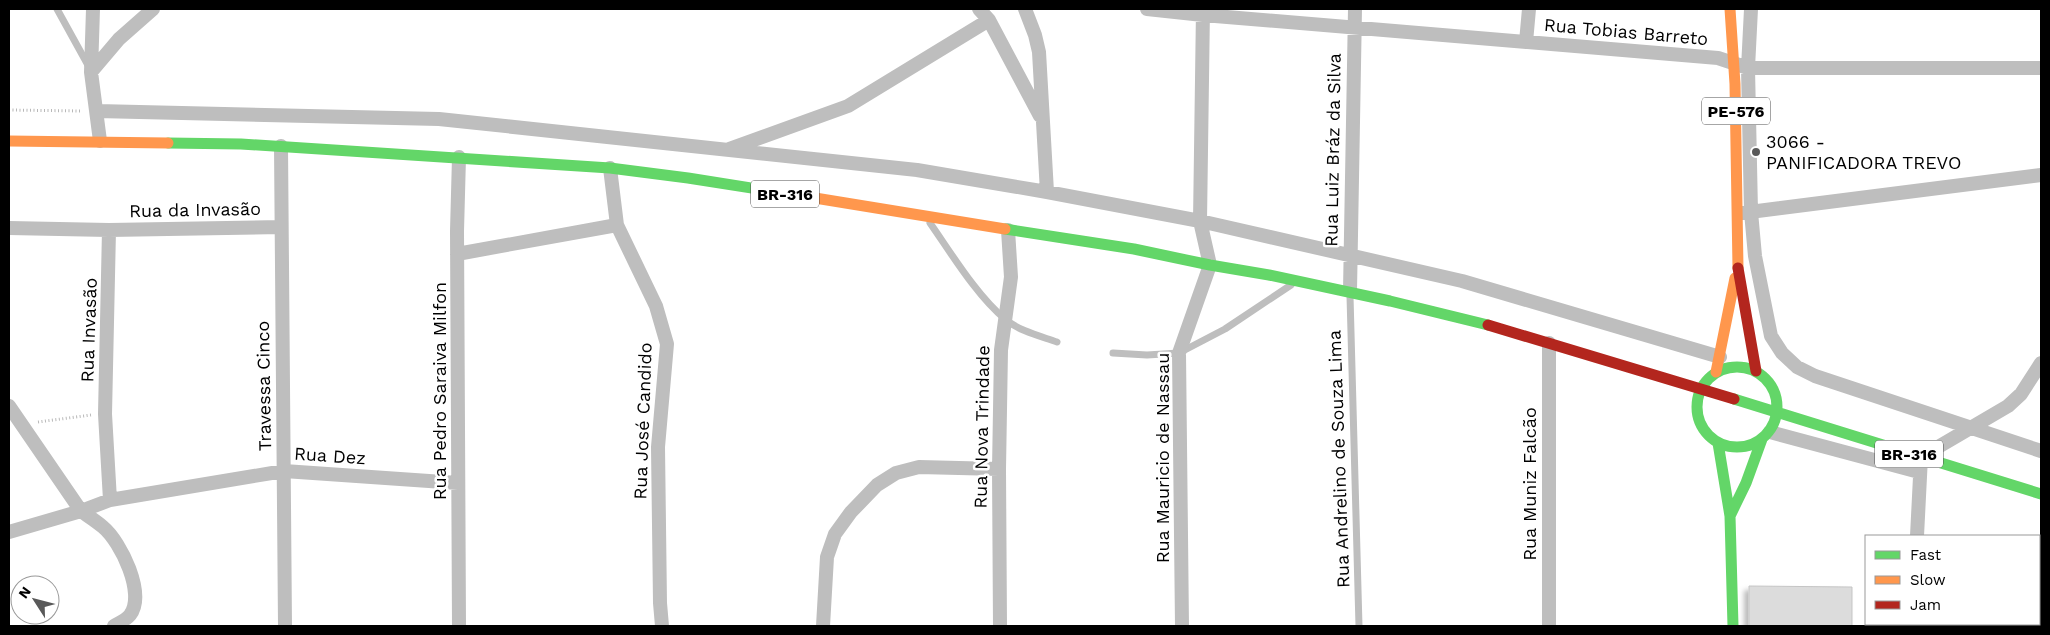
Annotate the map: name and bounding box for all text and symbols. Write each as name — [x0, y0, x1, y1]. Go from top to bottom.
street label: Rua Tobias Barreto — [1543, 14, 1709, 49]
street label: Rua Luiz Bráz da Silva — [1320, 53, 1345, 247]
road number: PE-576 — [1702, 98, 1770, 124]
place label: 3066 - PANIFICADORA TREVO — [1766, 131, 1961, 173]
marker: 3066 - PANIFICADORA TREVO — [1750, 146, 1762, 158]
road number: BR-316 — [751, 180, 819, 208]
street label: Rua da Invasão — [129, 198, 261, 221]
street label: Rua Invasão — [76, 277, 101, 383]
street label: Rua Pedro Saraiva Milfon — [429, 282, 450, 500]
street label: Travessa Cinco — [252, 321, 275, 451]
street label: Rua Andrelino de Souza Lima — [1324, 330, 1353, 588]
street label: Rua José Candido — [629, 342, 656, 500]
street label: Rua Nova Trindade — [970, 345, 993, 509]
street label: Rua Mauricio de Nassau — [1152, 353, 1173, 563]
street label: Rua Muniz Falcão — [1519, 407, 1540, 561]
road number: BR-316 — [1875, 440, 1943, 468]
street label: Rua Dez — [294, 443, 367, 468]
legend — [1865, 535, 2040, 625]
text: Fast — [1910, 546, 1942, 564]
text: Slow — [1910, 571, 1946, 589]
north arrow — [10, 575, 60, 625]
text: N — [15, 583, 34, 601]
text: Jam — [1910, 596, 1941, 614]

